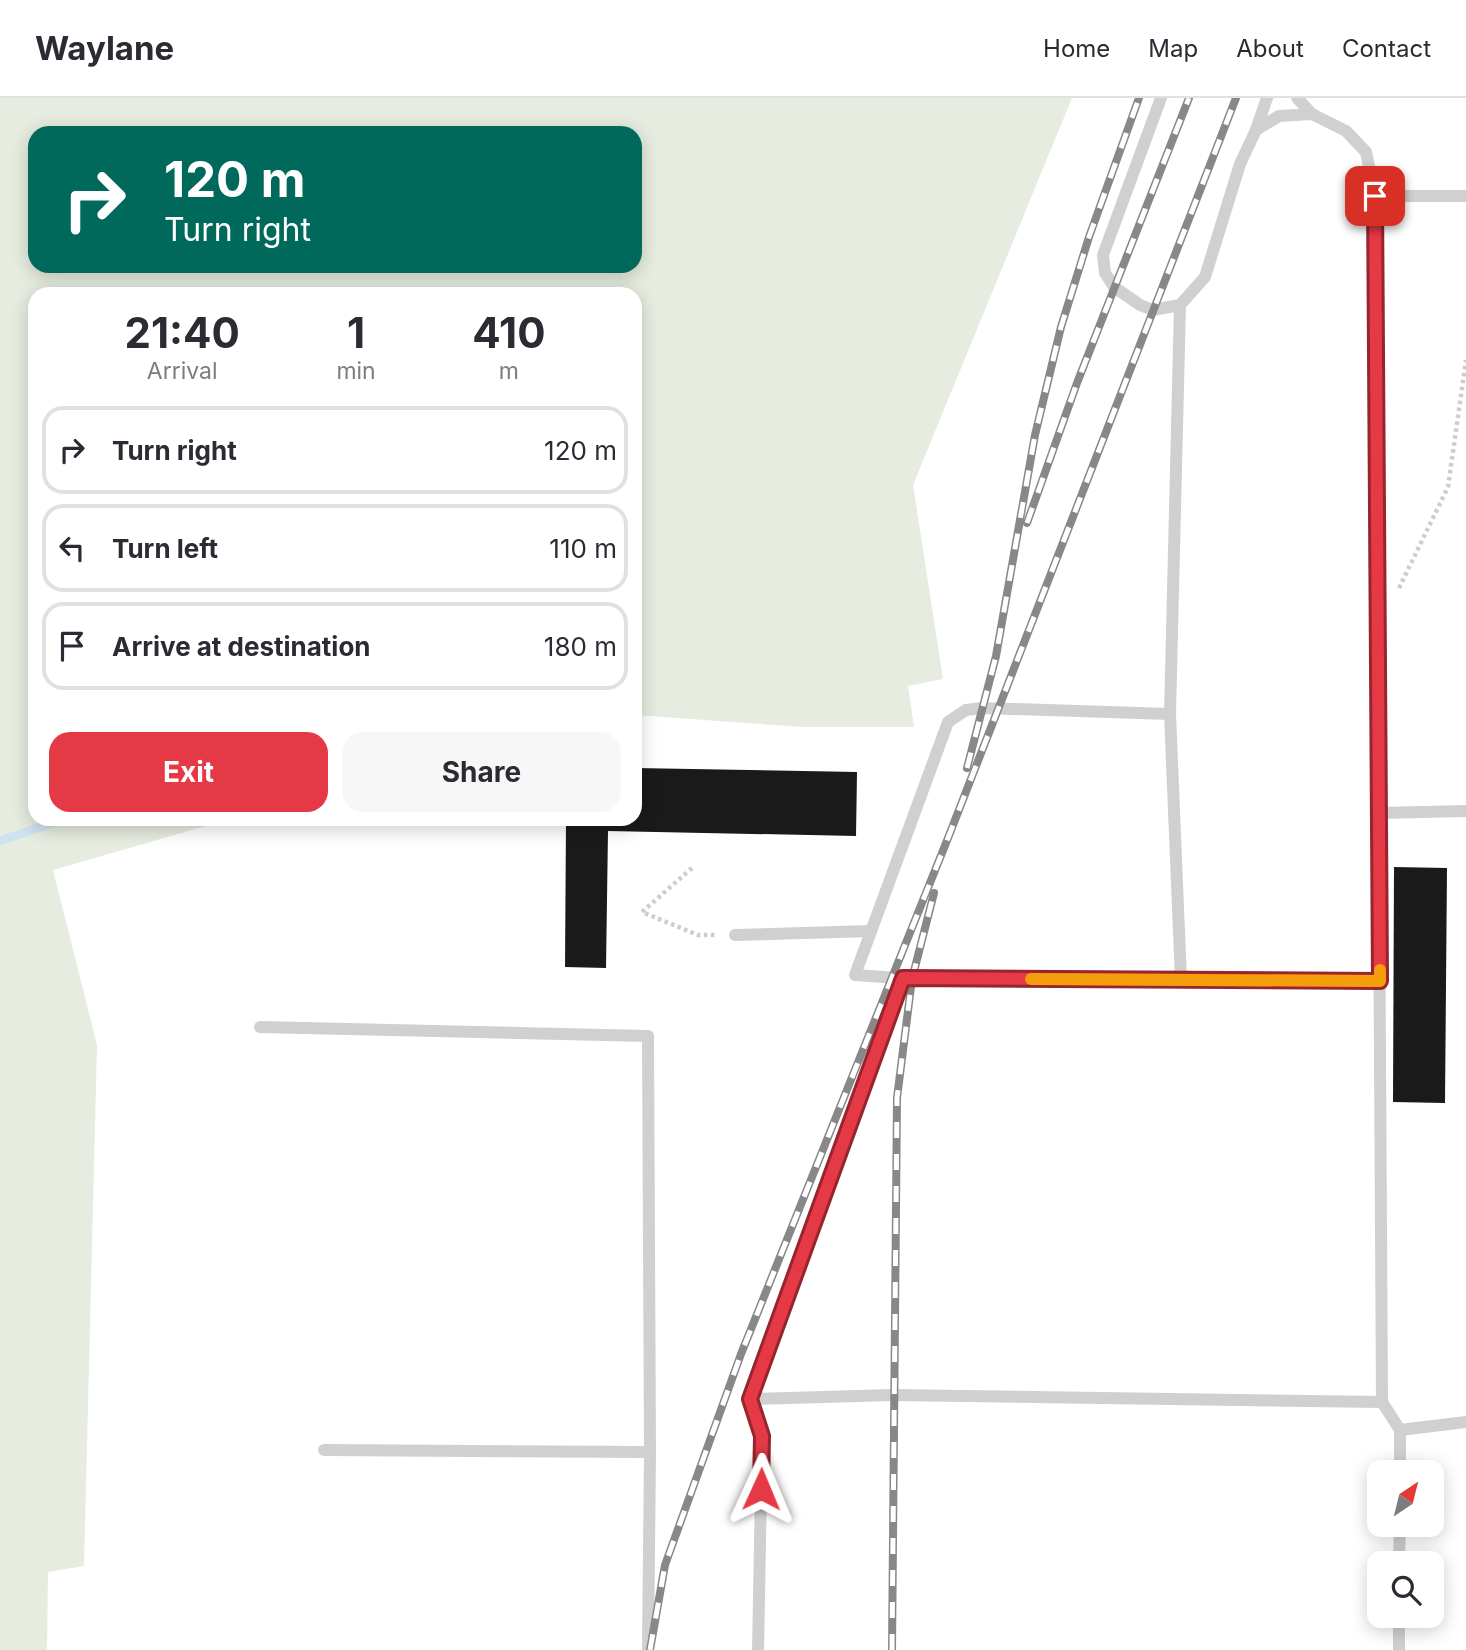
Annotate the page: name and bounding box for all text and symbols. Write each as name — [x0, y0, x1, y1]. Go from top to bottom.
text: Waylane — [35, 28, 174, 68]
text: Home — [1043, 34, 1110, 63]
text: Map — [1148, 34, 1198, 63]
text: About — [1236, 34, 1304, 63]
text: Contact — [1342, 34, 1431, 63]
text: 120 m — [164, 150, 305, 209]
icon: right — [49, 154, 140, 245]
pin — [1345, 166, 1405, 226]
icon: arrive — [1356, 177, 1394, 215]
text: Turn right — [164, 210, 311, 249]
text: 21:40 — [125, 307, 240, 358]
text: 1 — [347, 307, 365, 358]
text: 410 — [472, 307, 545, 358]
text: Arrival — [147, 357, 218, 385]
text: min — [336, 357, 376, 385]
text: m — [499, 357, 519, 385]
icon: right — [53, 431, 91, 469]
text: Turn right — [112, 435, 237, 466]
text: 120 m — [544, 435, 617, 466]
icon: left — [53, 529, 91, 567]
text: Turn left — [112, 533, 218, 564]
text: 110 m — [549, 533, 617, 564]
icon: arrive — [53, 627, 91, 665]
text: Arrive at destination — [112, 631, 371, 662]
text: 180 m — [544, 631, 617, 662]
button: Exit — [49, 732, 328, 812]
button: Share — [342, 732, 621, 812]
position arrow — [724, 1452, 798, 1526]
north arrow — [1367, 1460, 1444, 1536]
map controls — [1367, 1460, 1444, 1628]
button: search — [1367, 1551, 1444, 1628]

